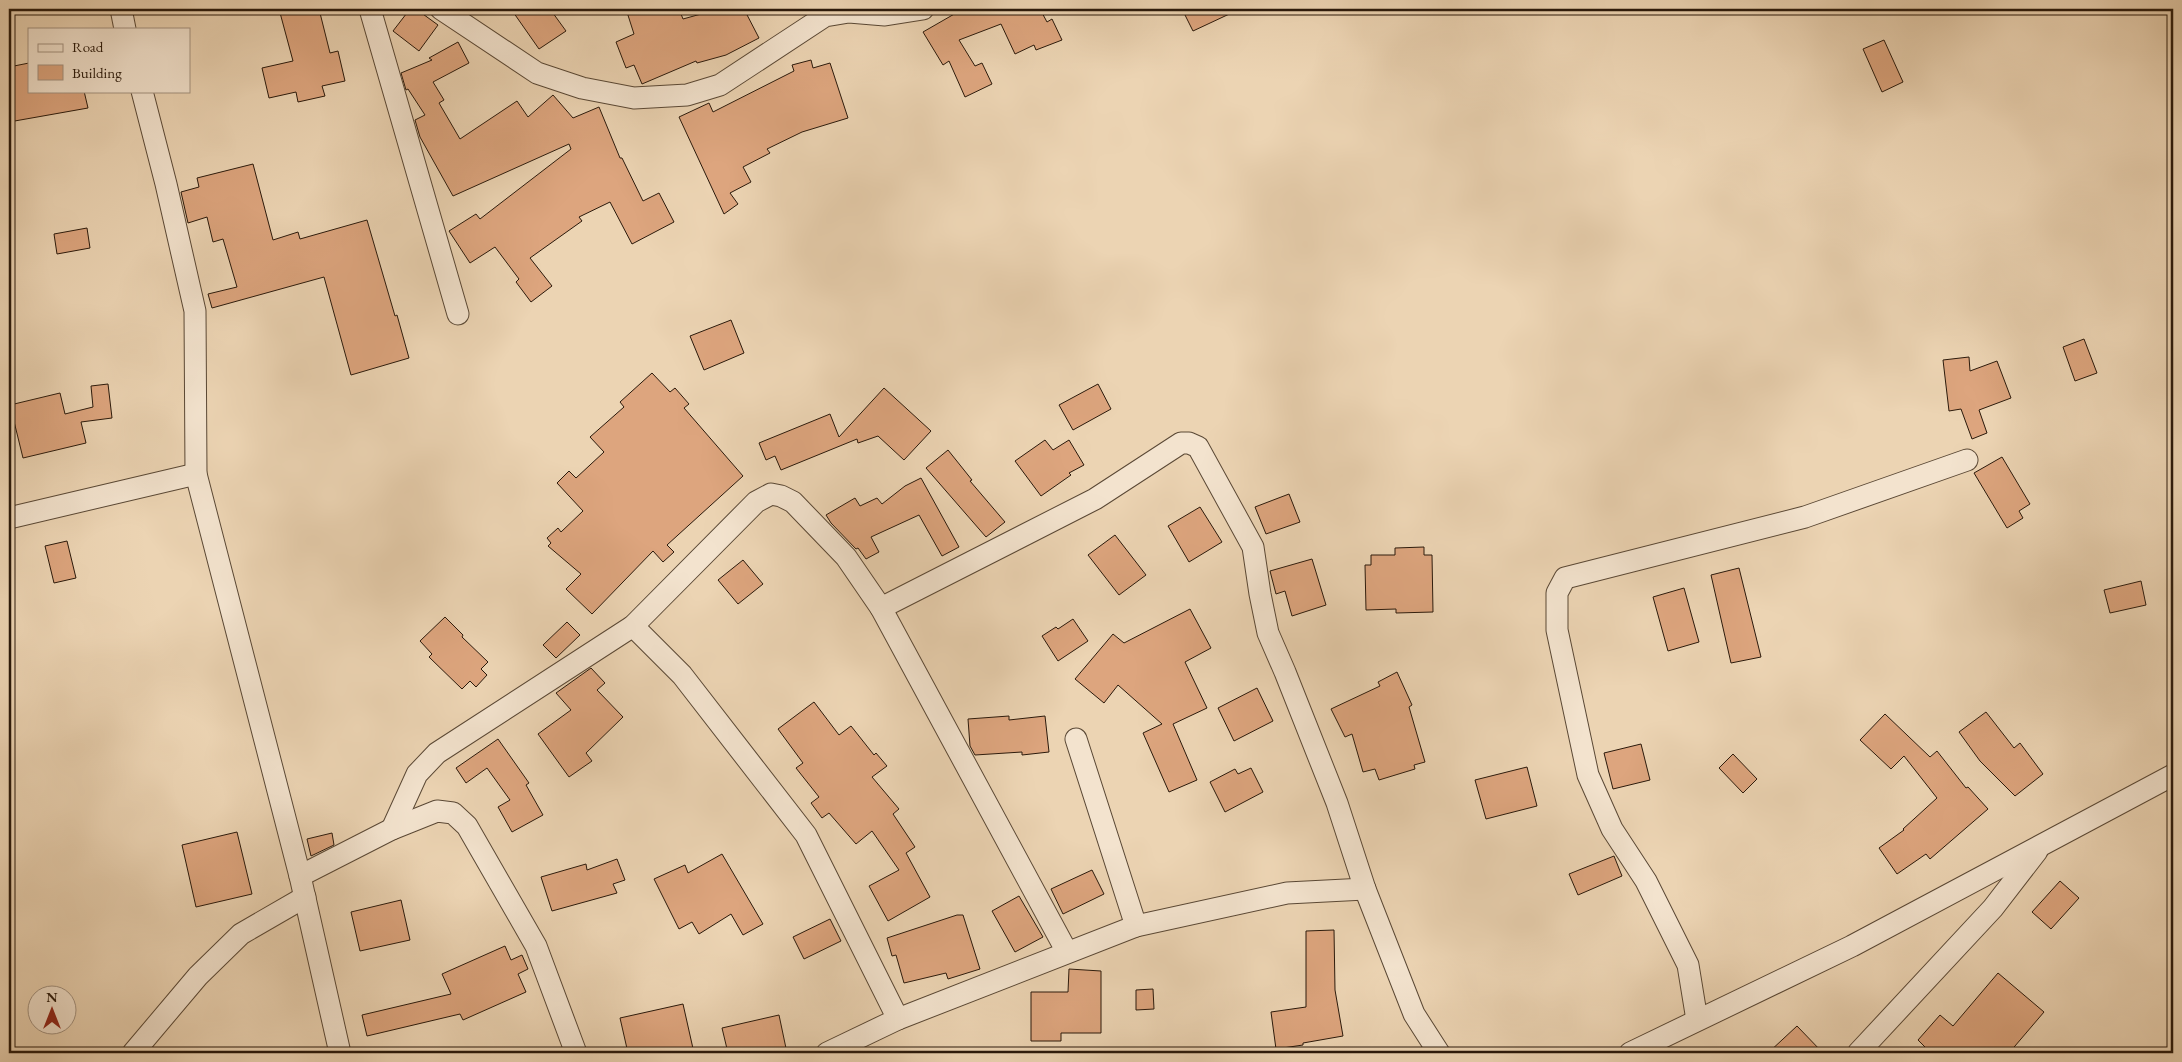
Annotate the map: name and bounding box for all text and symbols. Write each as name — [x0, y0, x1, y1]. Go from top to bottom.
legend — [28, 28, 190, 92]
text: Road — [72, 37, 104, 56]
text: Building — [72, 63, 122, 82]
north arrow — [28, 984, 78, 1034]
text: N — [46, 988, 58, 1006]

